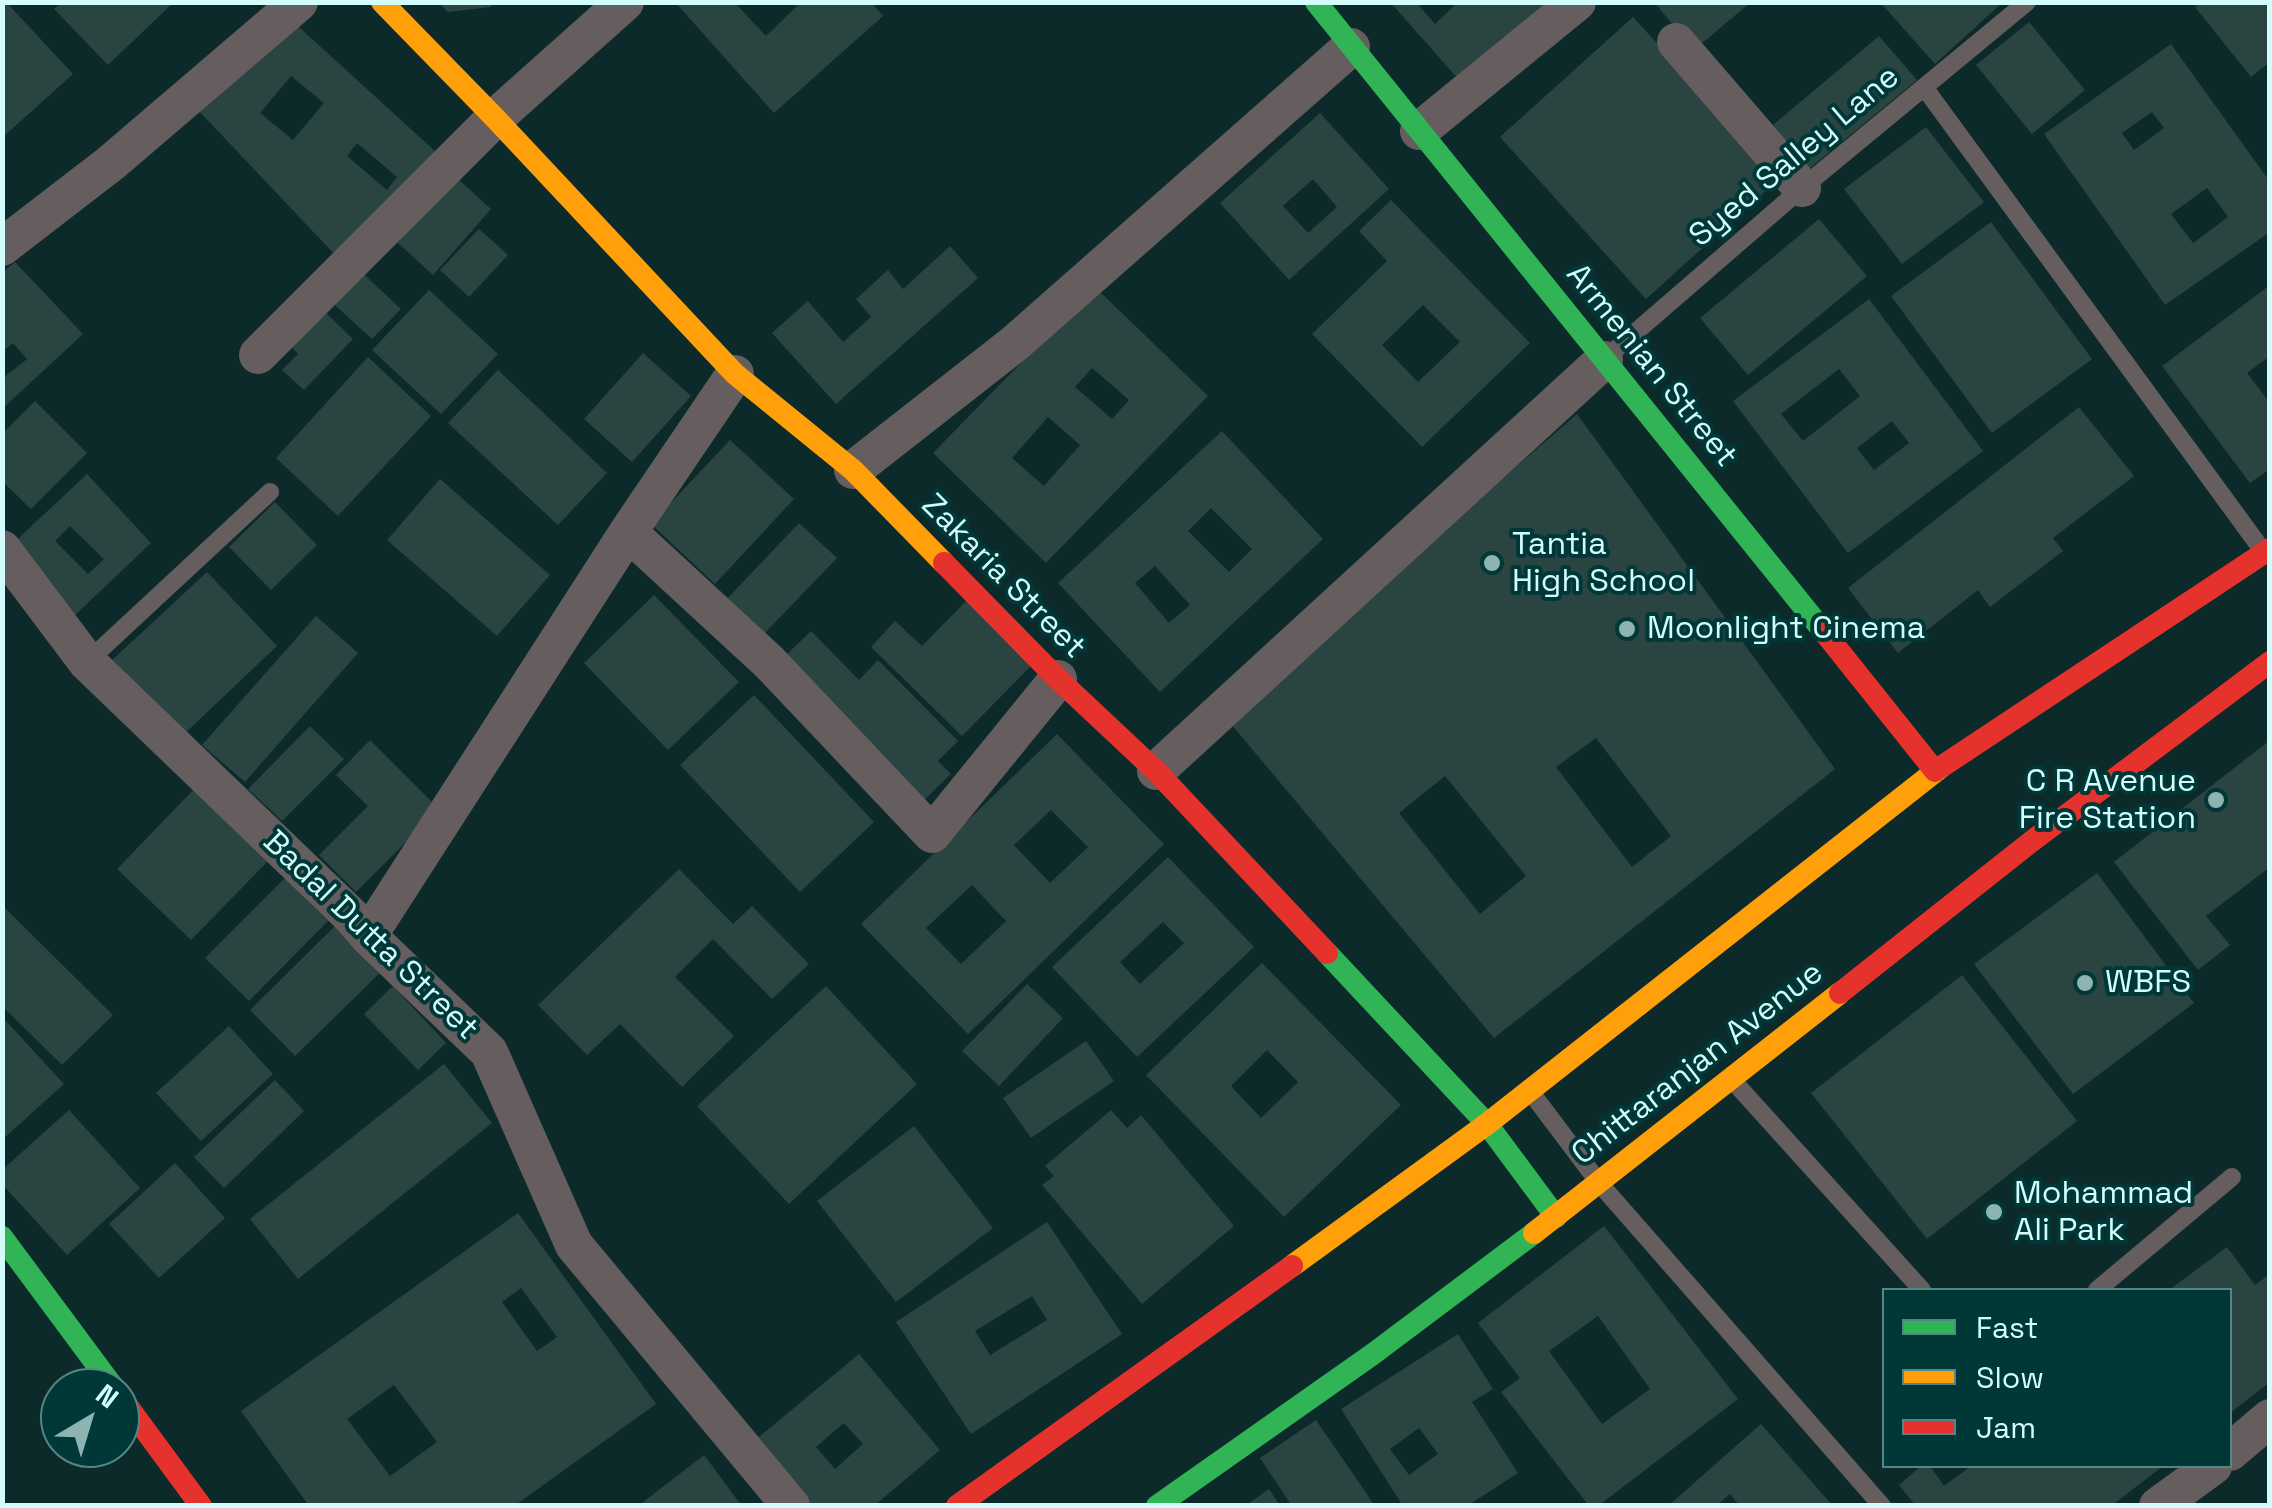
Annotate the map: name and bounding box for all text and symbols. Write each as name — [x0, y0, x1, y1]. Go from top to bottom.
street label: Syed Salley Lane — [1682, 58, 1908, 256]
street label: Armenian Street — [1557, 257, 1745, 475]
street label: Zakaria Street — [913, 487, 1093, 667]
place label: Tantia High School — [1512, 526, 1695, 601]
marker: Tantia High School — [1481, 552, 1503, 574]
place label: Moonlight Cinema — [1647, 610, 1925, 648]
marker: Moonlight Cinema — [1616, 618, 1638, 640]
place label: C R Avenue Fire Station — [2019, 763, 2196, 838]
marker: C R Avenue Fire Station — [2205, 789, 2227, 811]
street label: Badal Dutta Street — [254, 823, 486, 1049]
street label: Chittaranjan Avenue — [1565, 954, 1831, 1174]
place label: WBFS — [2105, 964, 2191, 1002]
marker: WBFS — [2074, 972, 2096, 994]
place label: Mohammad Ali Park — [2014, 1175, 2193, 1250]
marker: Mohammad Ali Park — [1983, 1201, 2005, 1223]
legend — [1882, 1288, 2232, 1468]
text: Fast — [1976, 1308, 2038, 1347]
text: Slow — [1976, 1358, 2044, 1397]
north arrow — [40, 1368, 140, 1468]
text: N — [89, 1376, 126, 1416]
text: Jam — [1976, 1408, 2036, 1447]

